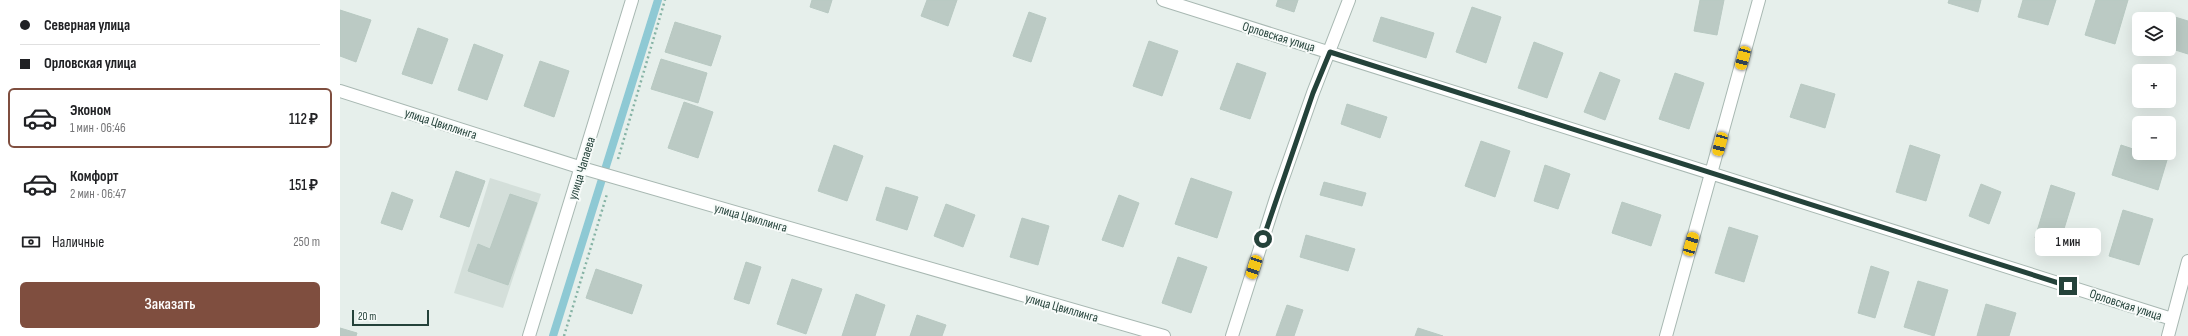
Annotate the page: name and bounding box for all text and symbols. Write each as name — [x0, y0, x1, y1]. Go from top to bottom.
map controls — [2132, 12, 2176, 160]
button: layers — [2132, 12, 2176, 56]
text: Северная улица — [44, 16, 130, 35]
street label: Орловская улица — [1240, 18, 1317, 56]
car — [1734, 45, 1752, 71]
text: Орловская улица — [44, 54, 136, 73]
button: + — [2132, 64, 2176, 108]
icon: car — [22, 100, 58, 136]
text: Эконом — [70, 101, 111, 120]
street label: улица Цвиллинга — [403, 105, 479, 143]
text: 112 ₽ — [289, 110, 318, 129]
button: − — [2132, 116, 2176, 160]
text: 1 мин · 06:46 — [70, 120, 126, 136]
car — [1711, 131, 1729, 157]
street label: улица Чапаева — [565, 135, 599, 202]
icon: car — [22, 166, 58, 202]
text: Комфорт — [70, 167, 119, 186]
text: 151 ₽ — [289, 176, 318, 195]
text: 2 мин · 06:47 — [70, 186, 126, 202]
street label: улица Цвиллинга — [712, 200, 789, 236]
callout: 1 мин — [2035, 228, 2101, 256]
route start — [1254, 230, 1272, 248]
icon: cash — [20, 231, 42, 253]
car — [1682, 231, 1700, 257]
text: Наличные — [52, 233, 104, 252]
text: 250 m — [293, 234, 320, 250]
text: 1 мин — [2056, 234, 2080, 250]
car — [1245, 254, 1263, 280]
route end — [2059, 277, 2077, 295]
button: Заказать — [20, 282, 320, 328]
street label: Орловская улица — [2087, 286, 2164, 324]
street label: улица Цвиллинга — [1023, 290, 1100, 326]
scale bar — [352, 308, 429, 327]
text: 20 m — [358, 310, 376, 323]

